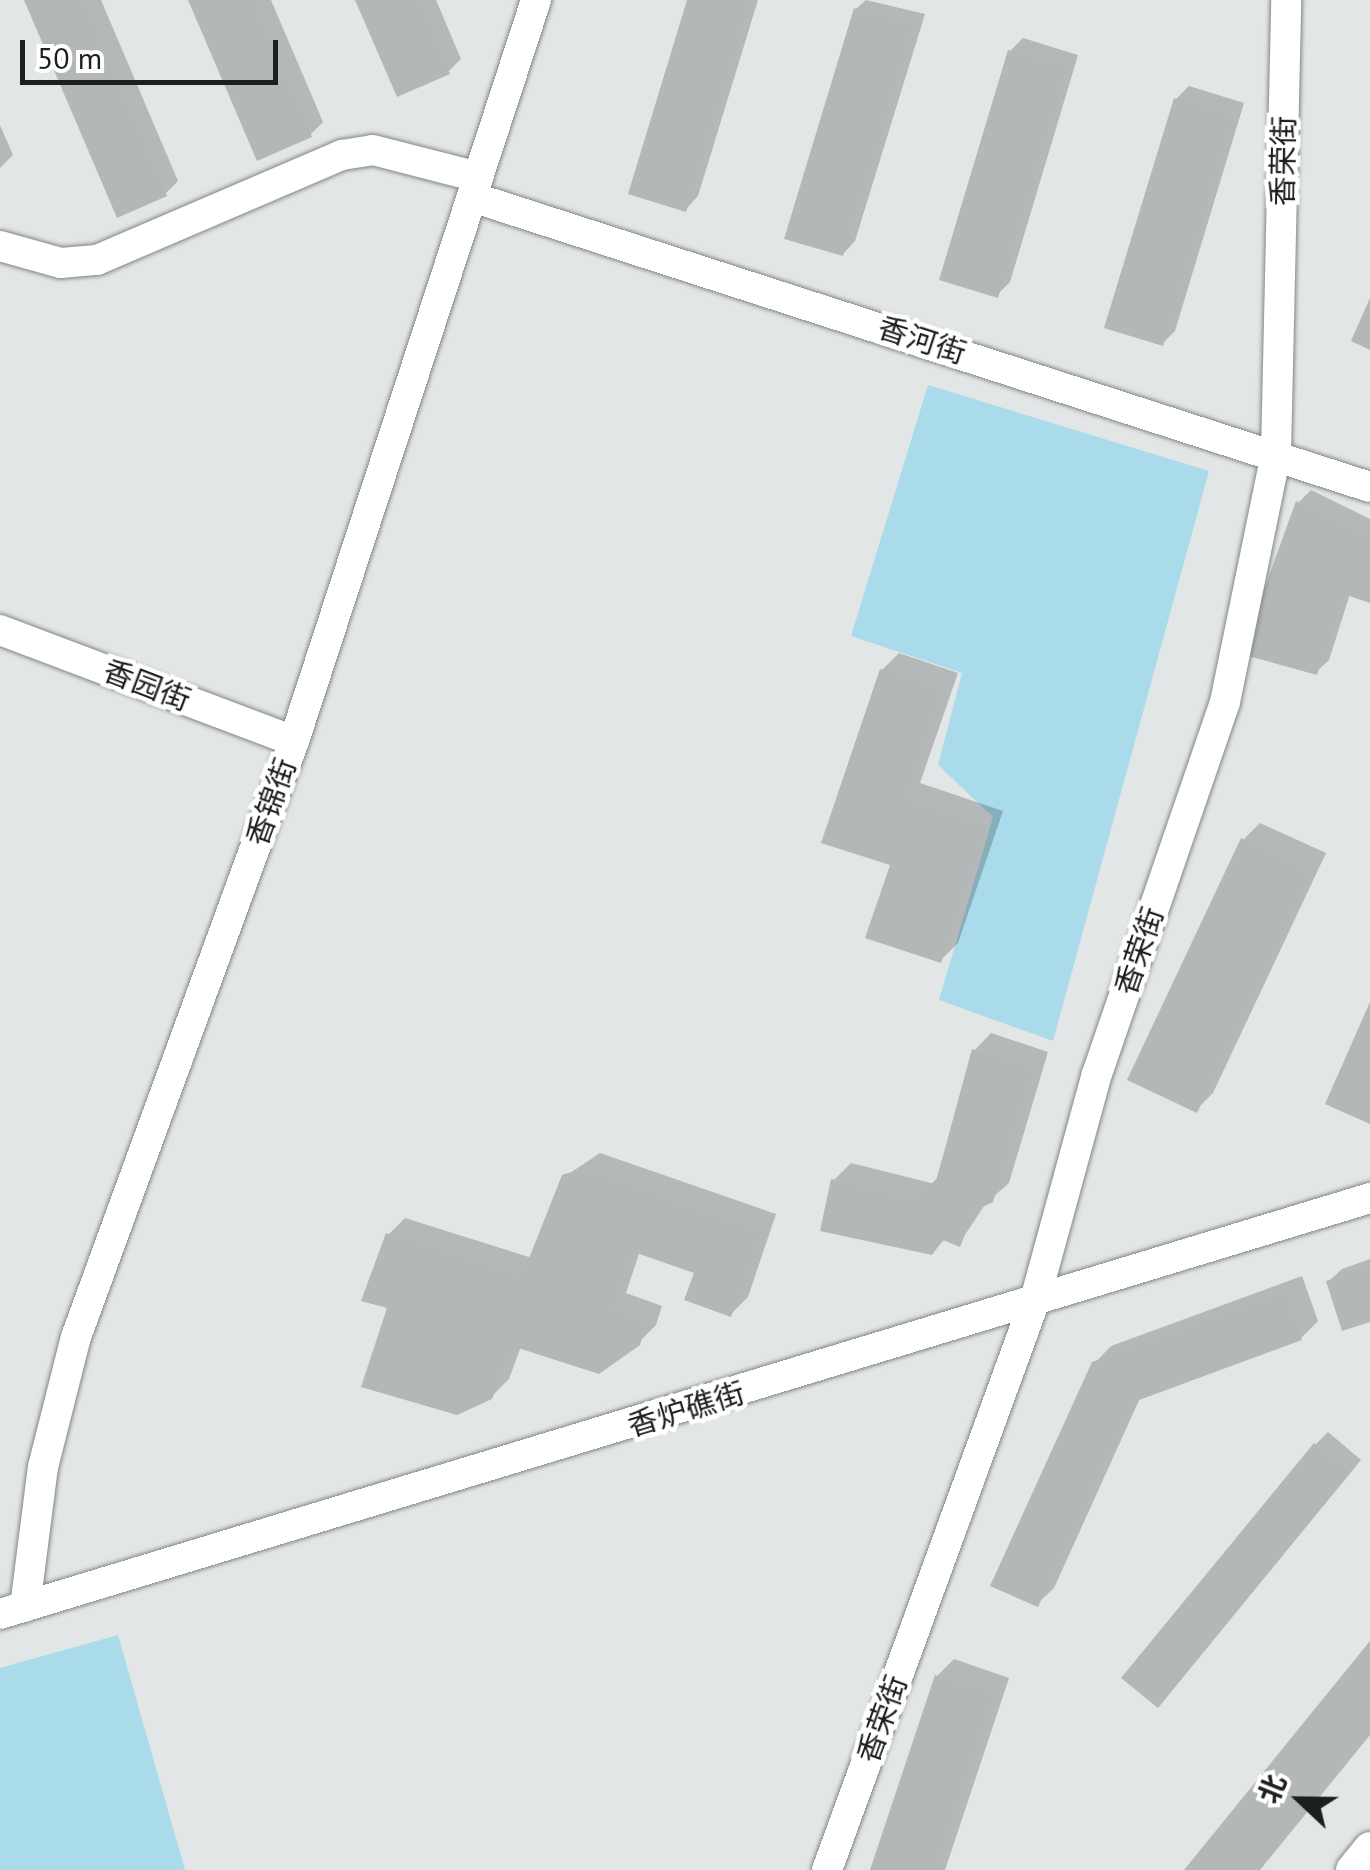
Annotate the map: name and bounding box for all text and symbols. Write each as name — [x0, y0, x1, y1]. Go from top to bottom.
scale bar — [25, 20, 282, 82]
text: 50 m — [37, 38, 102, 77]
street label: 香荣街 — [1264, 116, 1302, 206]
street label: 香河街 — [874, 309, 970, 371]
street label: 香园街 — [99, 652, 195, 718]
street label: 香锦街 — [239, 754, 303, 850]
street label: 香荣街 — [1107, 903, 1171, 999]
street label: 香炉礁街 — [623, 1374, 749, 1444]
street label: 香荣街 — [850, 1671, 914, 1767]
north arrow — [1250, 1750, 1350, 1850]
text: 北 — [1249, 1769, 1294, 1808]

